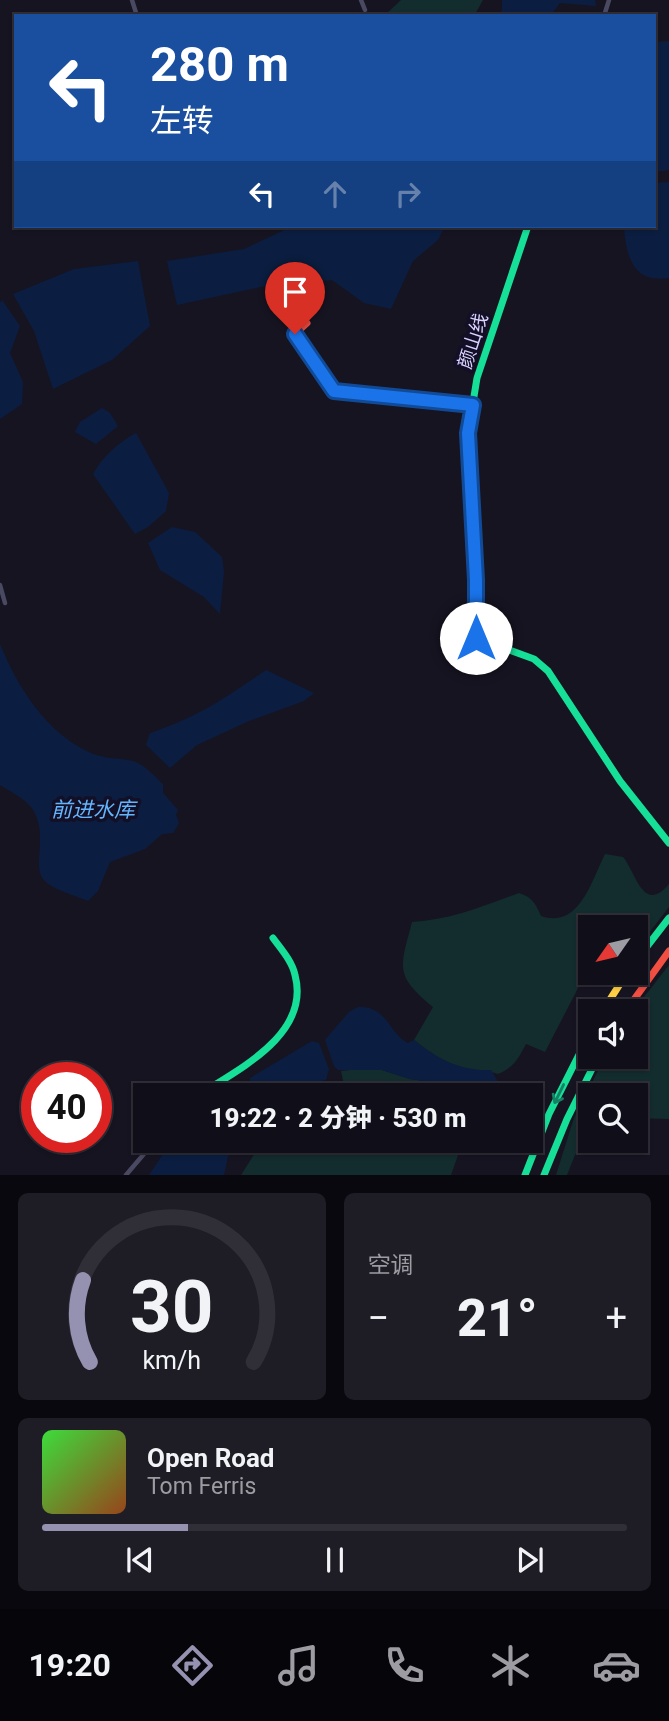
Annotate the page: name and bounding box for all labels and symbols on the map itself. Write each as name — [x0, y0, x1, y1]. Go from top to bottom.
pin — [265, 262, 325, 334]
street label: 颜山线 — [453, 310, 493, 372]
position arrow — [439, 601, 513, 675]
water label: 前进水库 — [51, 798, 138, 822]
north arrow — [578, 915, 648, 985]
speed limit sign: 40 — [21, 1062, 112, 1153]
one-way arrow — [551, 1083, 565, 1104]

